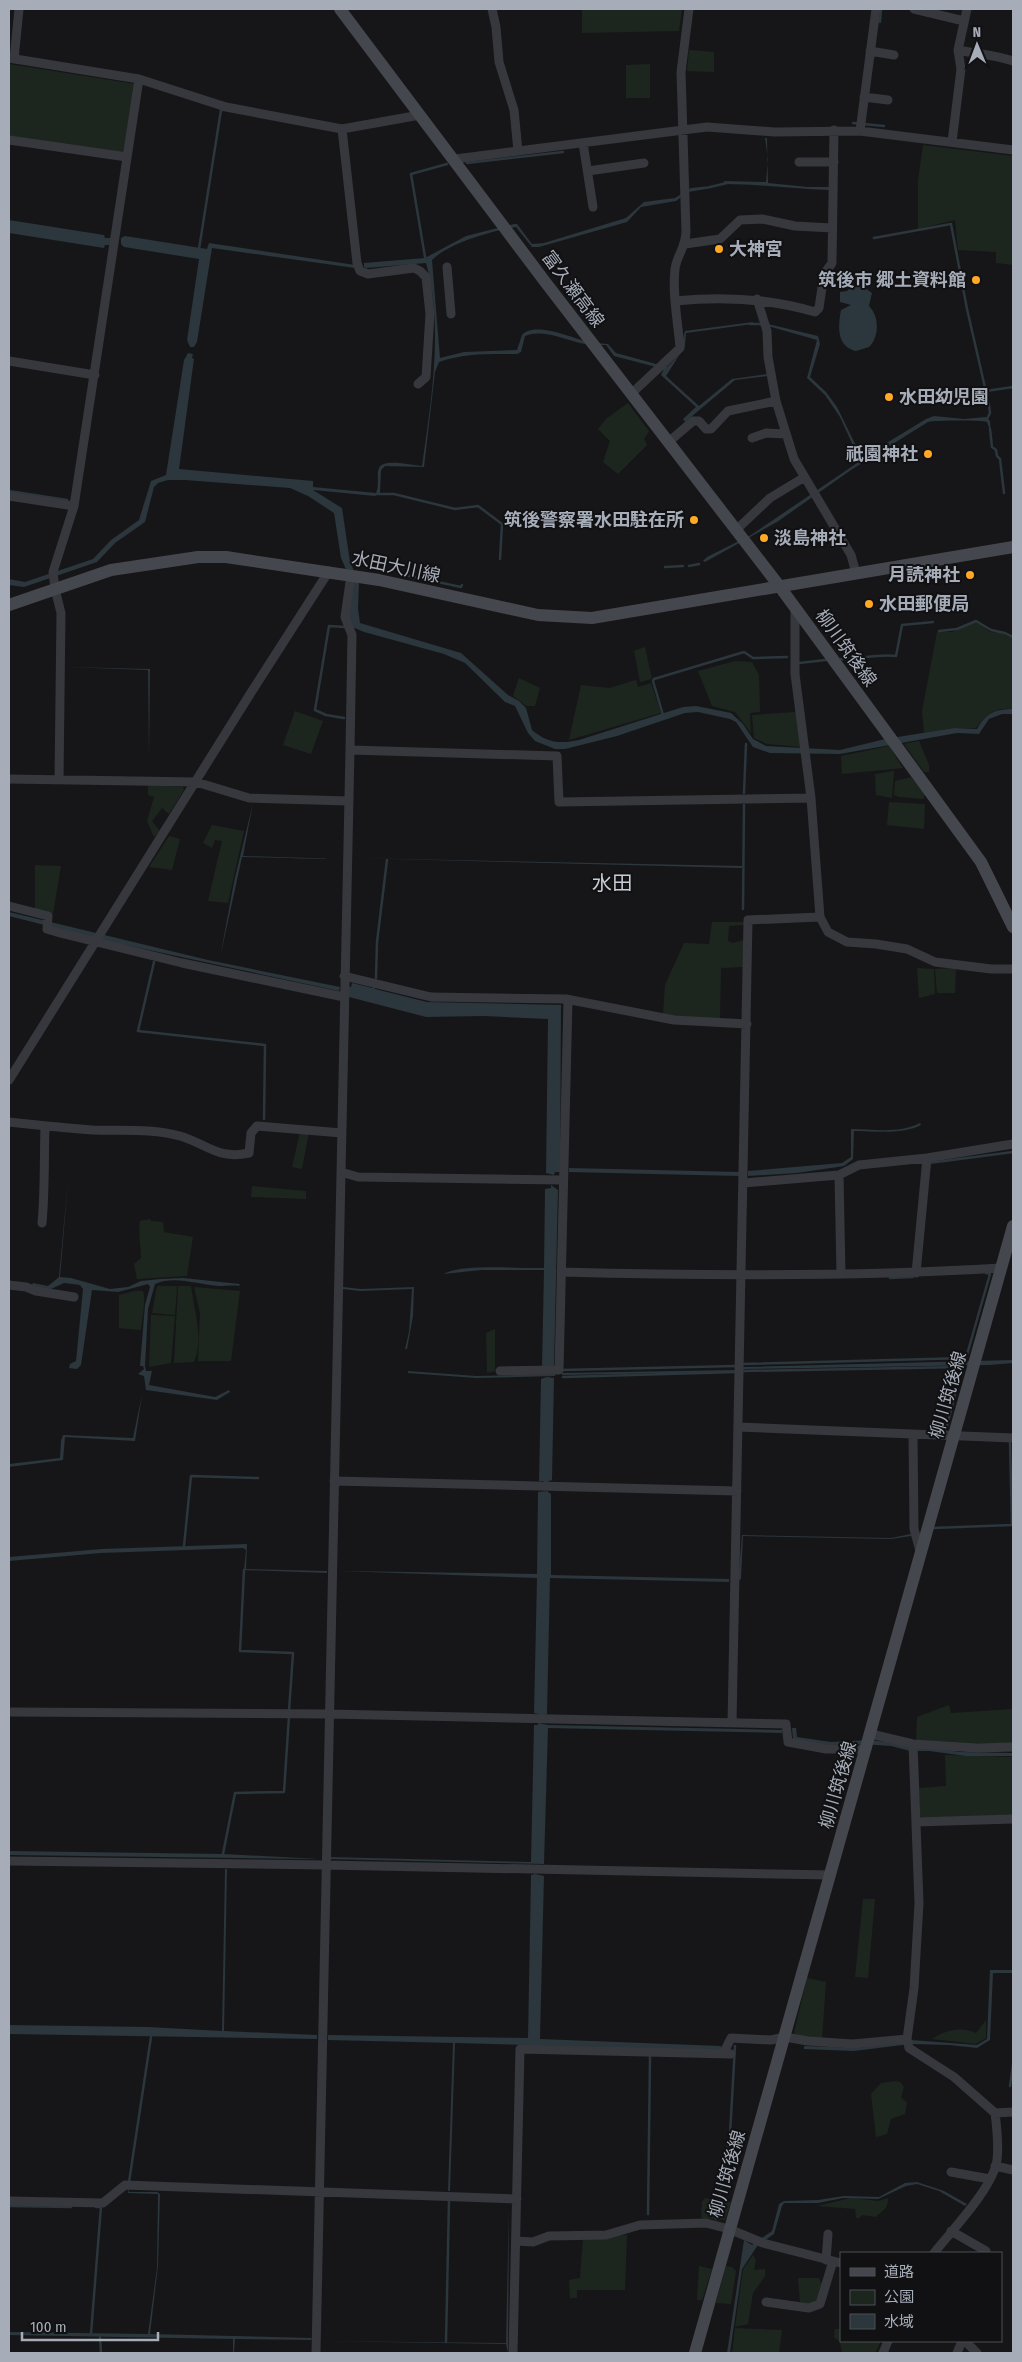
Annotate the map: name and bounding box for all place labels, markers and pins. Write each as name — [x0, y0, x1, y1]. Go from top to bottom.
place label: 大神宮 — [729, 238, 783, 260]
marker: 大神宮 — [713, 243, 725, 255]
place label: 筑後市 郷土資料館 — [818, 269, 966, 291]
marker: 筑後市 郷土資料館 — [970, 274, 982, 286]
place label: 水田幼児園 — [899, 386, 989, 408]
marker: 水田幼児園 — [883, 391, 895, 403]
place label: 祇園神社 — [846, 443, 918, 465]
marker: 祇園神社 — [922, 448, 934, 460]
place label: 筑後警察署水田駐在所 — [504, 509, 684, 531]
marker: 筑後警察署水田駐在所 — [688, 514, 700, 526]
place label: 淡島神社 — [774, 527, 846, 549]
marker: 淡島神社 — [758, 532, 770, 544]
place label: 月読神社 — [888, 564, 960, 586]
marker: 月読神社 — [964, 569, 976, 581]
place label: 水田郵便局 — [879, 593, 969, 615]
marker: 水田郵便局 — [863, 598, 875, 610]

